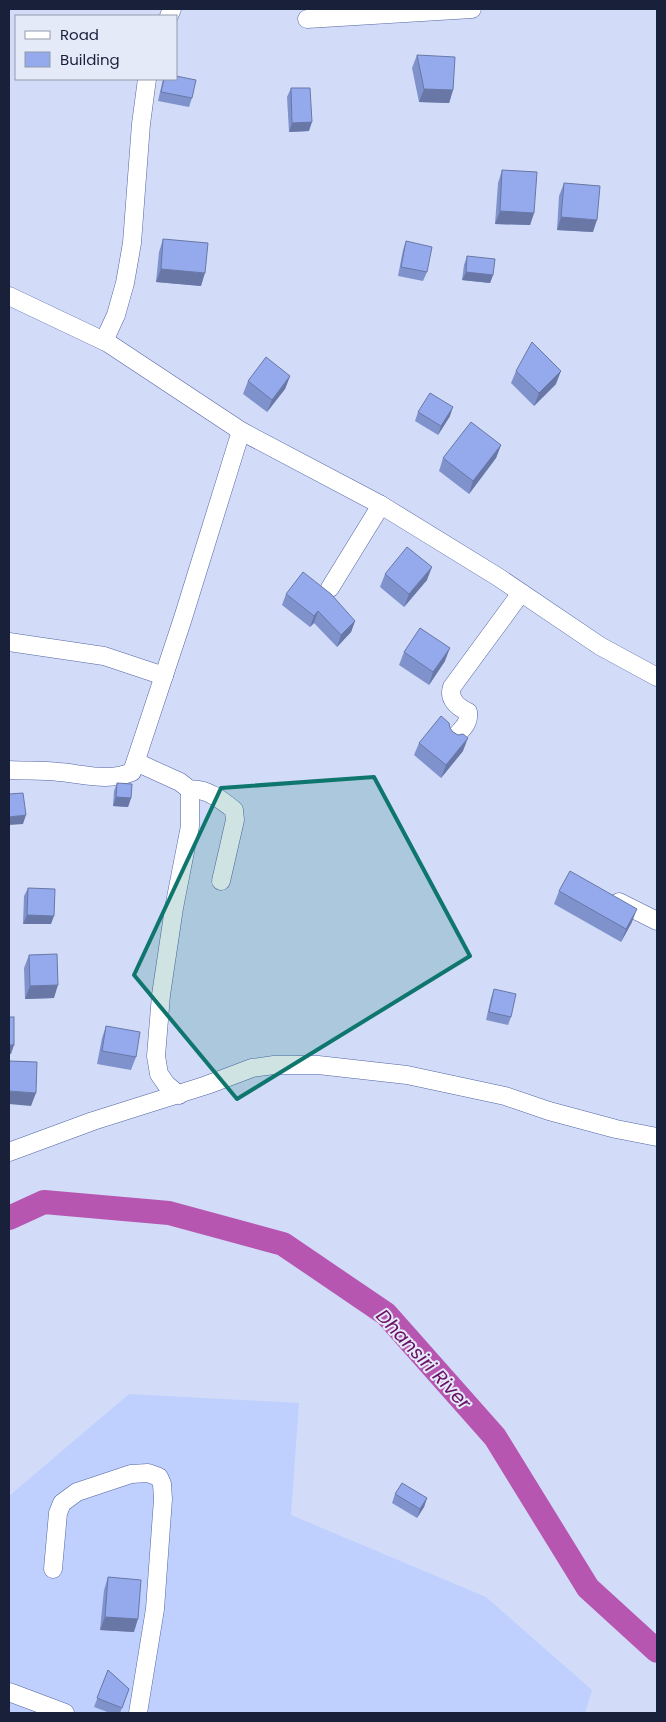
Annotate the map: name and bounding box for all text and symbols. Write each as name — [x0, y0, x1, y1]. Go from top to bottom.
legend — [15, 15, 178, 80]
text: Road — [60, 24, 99, 45]
text: Building — [60, 49, 120, 70]
water label: Dhansiri River — [370, 1303, 478, 1416]

